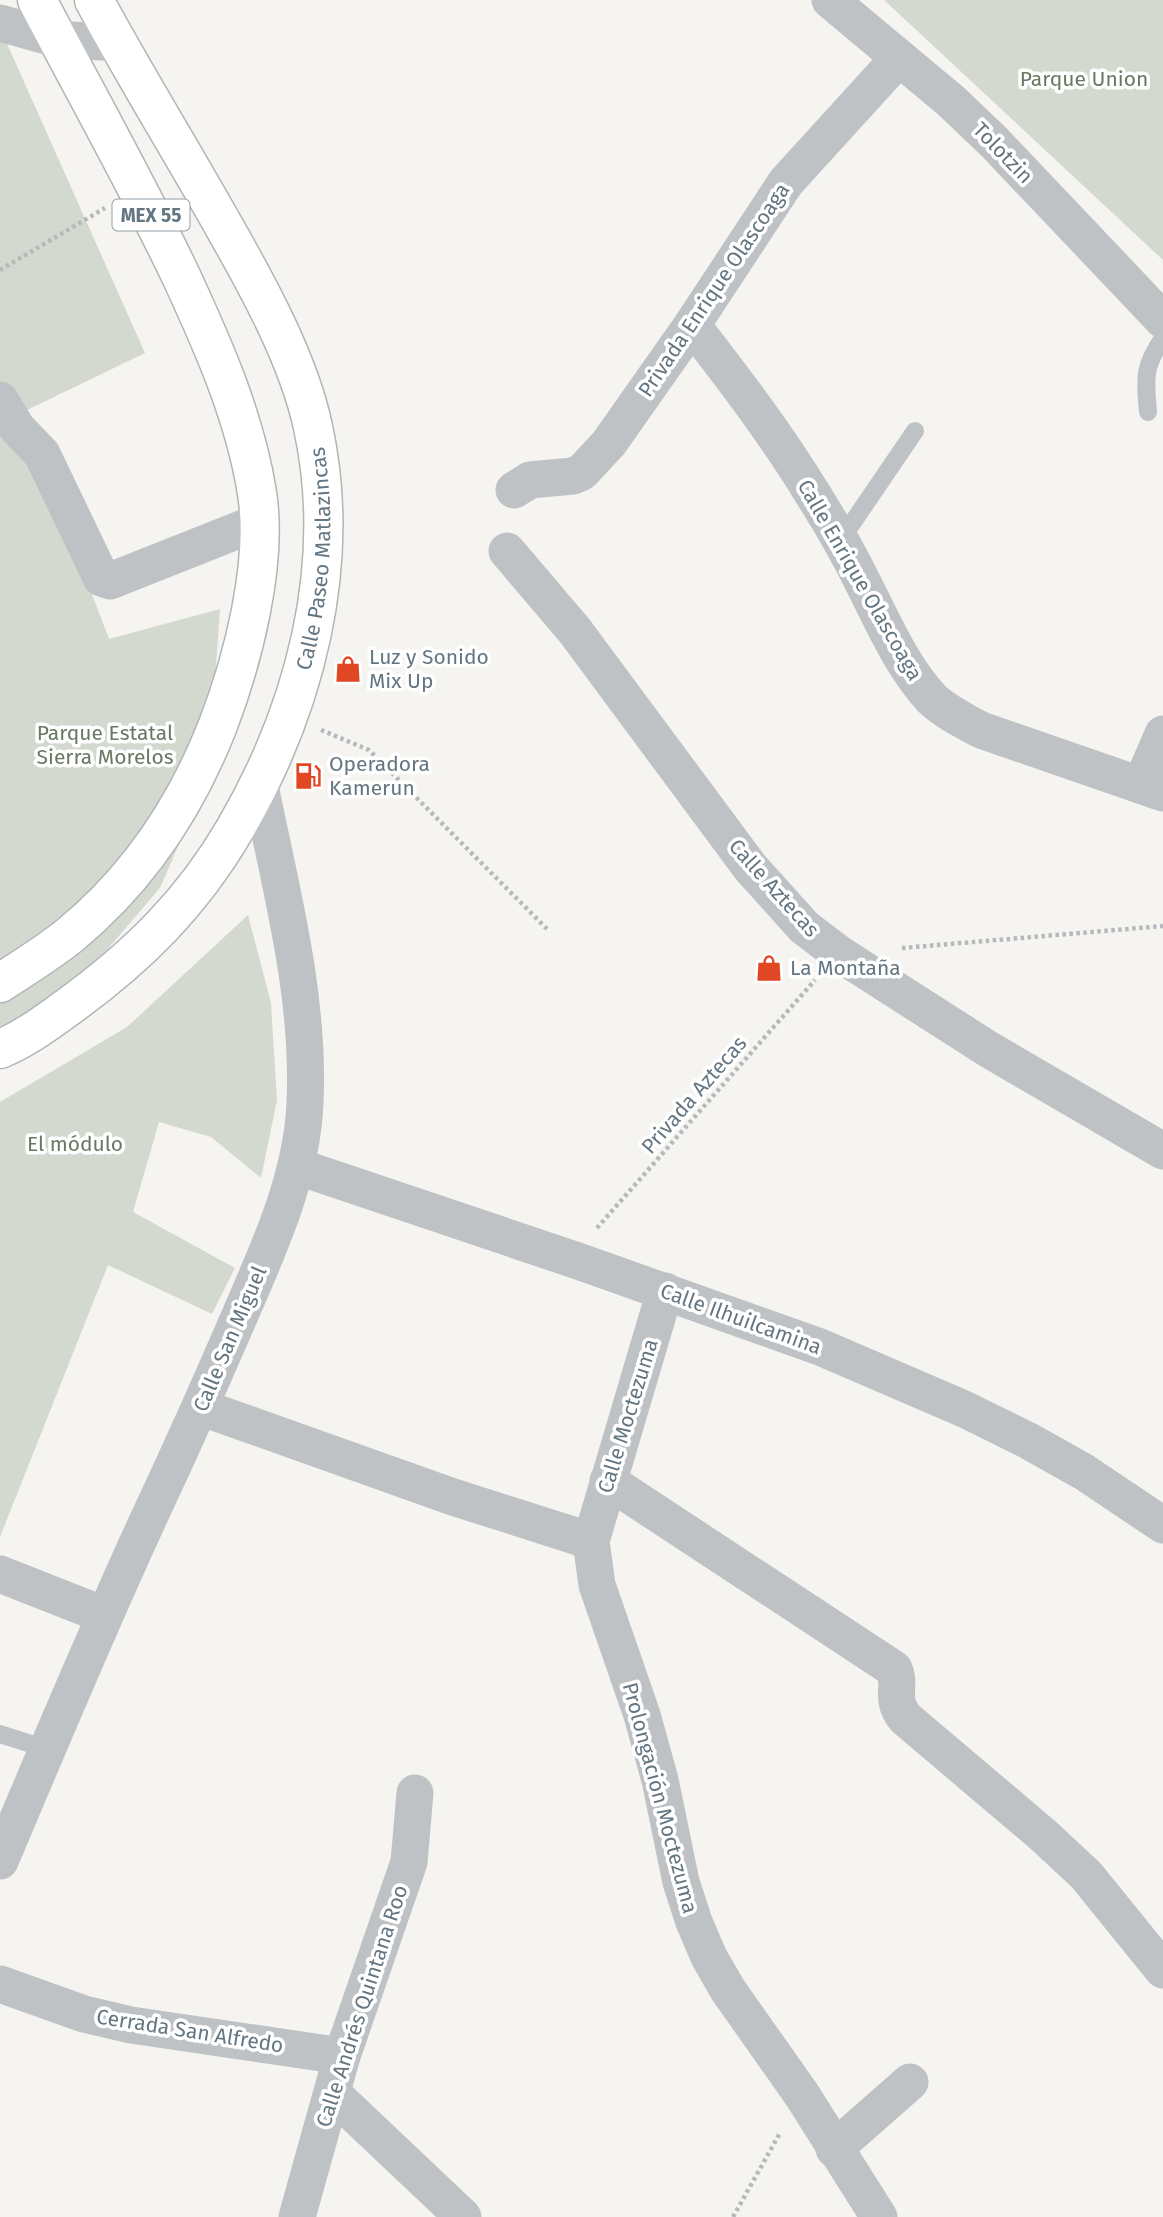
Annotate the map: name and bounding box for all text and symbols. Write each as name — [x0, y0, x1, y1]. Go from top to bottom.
park label: Parque Union — [1020, 66, 1148, 92]
street label: Tolotzin — [968, 117, 1038, 189]
street label: Privada Enrique Olascoaga — [633, 178, 795, 402]
road number: MEX 55 — [113, 200, 190, 230]
street label: Calle Paseo Matlazincas — [290, 445, 336, 673]
street label: Calle Enrique Olascoaga — [792, 475, 928, 685]
place label: Luz y Sonido Mix Up — [369, 644, 489, 694]
shop icon: Luz y Sonido Mix Up — [333, 654, 363, 684]
park label: Parque Estatal Sierra Morelos — [37, 720, 174, 770]
place label: Operadora Kamerun — [329, 751, 430, 801]
fuel station icon: Operadora Kamerun — [293, 761, 323, 791]
street label: Calle Aztecas — [723, 834, 825, 942]
shop icon: La Montaña — [754, 953, 784, 983]
place label: La Montaña — [790, 955, 901, 981]
street label: Privada Aztecas — [636, 1031, 752, 1159]
park label: El módulo — [27, 1131, 123, 1157]
street label: Calle San Miguel — [188, 1262, 272, 1416]
street label: Calle Ilhuilcamina — [657, 1278, 825, 1360]
street label: Calle Moctezuma — [592, 1336, 664, 1496]
street label: Prolongación Moctezuma — [617, 1680, 703, 1916]
street label: Calle Andrés Quintana Roo — [311, 1882, 413, 2130]
street label: Cerrada San Alfredo — [95, 2003, 285, 2059]

